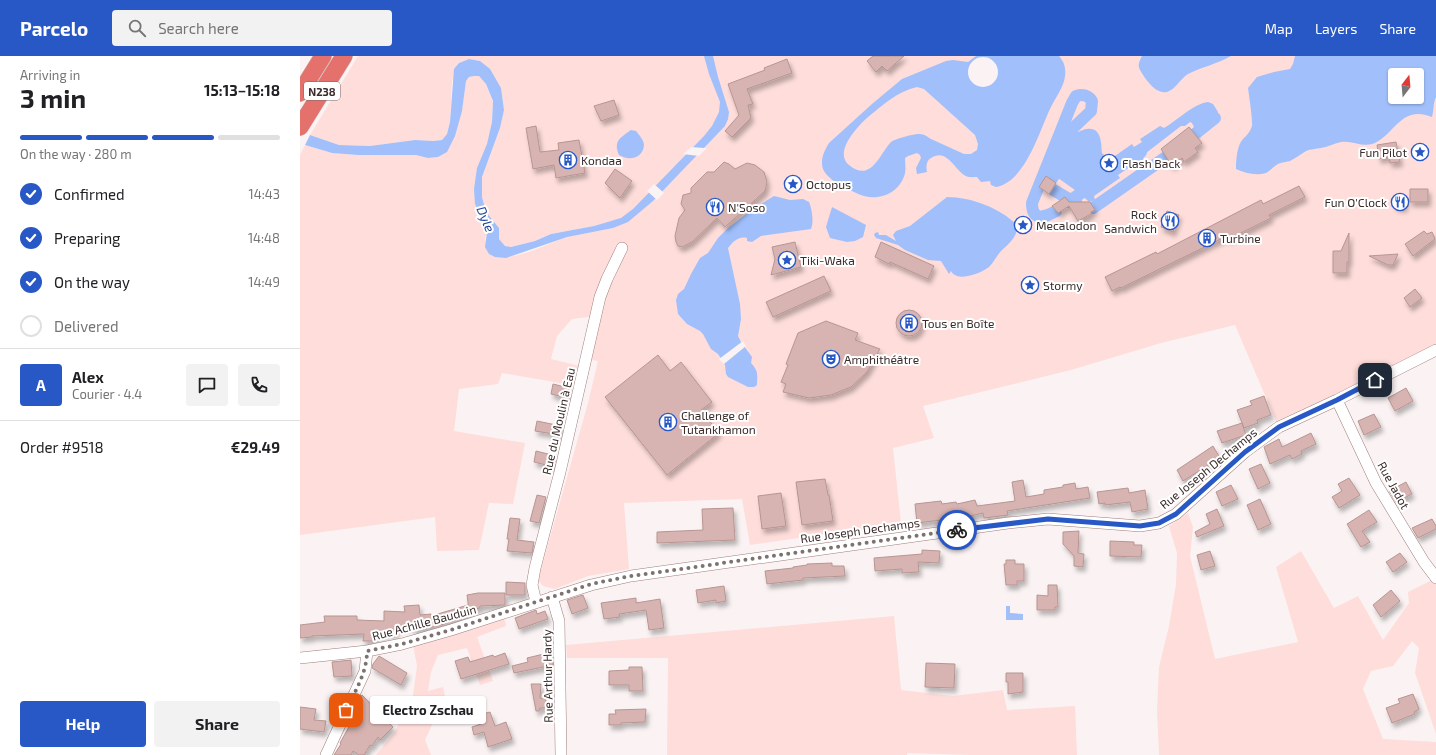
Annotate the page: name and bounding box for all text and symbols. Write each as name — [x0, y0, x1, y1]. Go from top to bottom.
search box — [112, 10, 392, 46]
text: Parcelo — [20, 17, 88, 40]
icon: search — [126, 17, 148, 39]
text: Search here — [158, 19, 239, 37]
text: Map — [1265, 20, 1293, 37]
text: Layers — [1315, 20, 1357, 37]
text: Share — [1379, 20, 1416, 37]
text: Arriving in — [20, 67, 80, 83]
north arrow — [1388, 68, 1424, 104]
map controls — [1388, 68, 1424, 104]
text: 15:13–15:18 — [204, 81, 280, 99]
text: 3 min — [20, 82, 86, 113]
road number: N238 — [304, 82, 340, 100]
place icon: Fun Pilot — [1410, 142, 1430, 162]
place label: Fun Pilot — [1359, 145, 1407, 159]
text: On the way · 280 m — [20, 146, 132, 162]
building icon: Kondaa — [558, 150, 578, 170]
place label: Kondaa — [581, 153, 622, 167]
place icon: Flash Back — [1099, 153, 1119, 173]
place label: Flash Back — [1122, 156, 1180, 170]
place icon: Octopus — [783, 174, 803, 194]
place label: Octopus — [806, 177, 851, 191]
icon: check — [20, 183, 42, 205]
text: Confirmed — [54, 185, 125, 203]
text: 14:43 — [249, 186, 280, 202]
restaurant icon: Fun O'Clock — [1390, 192, 1410, 212]
place label: Fun O'Clock — [1325, 195, 1387, 209]
restaurant icon: N'Soso — [705, 197, 725, 217]
place label: N'Soso — [728, 200, 766, 214]
water label: Dyle — [473, 204, 499, 234]
place label: Rock Sandwich — [1104, 207, 1157, 235]
restaurant icon: Rock Sandwich — [1160, 211, 1180, 231]
place icon: Mecalodon — [1013, 215, 1033, 235]
place label: Mecalodon — [1036, 218, 1096, 232]
icon: check — [20, 227, 42, 249]
building icon: Turbine — [1197, 228, 1217, 248]
text: Preparing — [54, 229, 120, 247]
text: 14:48 — [248, 230, 280, 246]
place label: Turbine — [1220, 231, 1261, 245]
place icon: Tiki-Waka — [777, 250, 797, 270]
place label: Tiki-Waka — [800, 253, 855, 267]
icon: check — [20, 271, 42, 293]
text: On the way — [54, 273, 130, 291]
text: 14:49 — [248, 274, 280, 290]
place icon: Stormy — [1020, 275, 1040, 295]
place label: Stormy — [1043, 278, 1083, 292]
building icon: Tous en Boîte — [899, 313, 919, 333]
place label: Tous en Boîte — [922, 316, 994, 330]
text: Delivered — [54, 317, 119, 335]
theatre icon: Amphithéâtre — [821, 349, 841, 369]
place label: Amphithéâtre — [844, 352, 919, 366]
pin — [1358, 363, 1392, 397]
button: chat — [186, 364, 228, 406]
button: phone — [238, 364, 280, 406]
street label: Rue du Moulin à Eau — [539, 366, 577, 476]
text: Alex — [72, 368, 104, 386]
icon: home — [1364, 369, 1386, 391]
text: A — [36, 376, 46, 394]
text: Courier · 4.4 — [72, 386, 142, 402]
place label: Challenge of Tutankhamon — [681, 408, 756, 436]
building icon: Challenge of Tutankhamon — [658, 412, 678, 432]
street label: Rue Joseph Dechamps — [1157, 425, 1259, 511]
text: Order #9518 — [20, 438, 104, 456]
text: €29.49 — [231, 438, 280, 456]
street label: Rue Jadot — [1375, 459, 1413, 512]
courier — [937, 510, 977, 550]
street label: Rue Joseph Dechamps — [799, 515, 921, 545]
icon: bike — [946, 519, 968, 541]
street label: Rue Achille Bauduin — [370, 601, 478, 643]
street label: Rue Arthur Hardy — [539, 628, 555, 723]
pin — [329, 693, 363, 727]
callout: Electro Zschau — [370, 696, 486, 724]
icon: bag — [335, 699, 357, 721]
button: Help — [20, 701, 146, 747]
button: Share — [154, 701, 280, 747]
text: Electro Zschau — [382, 702, 474, 718]

